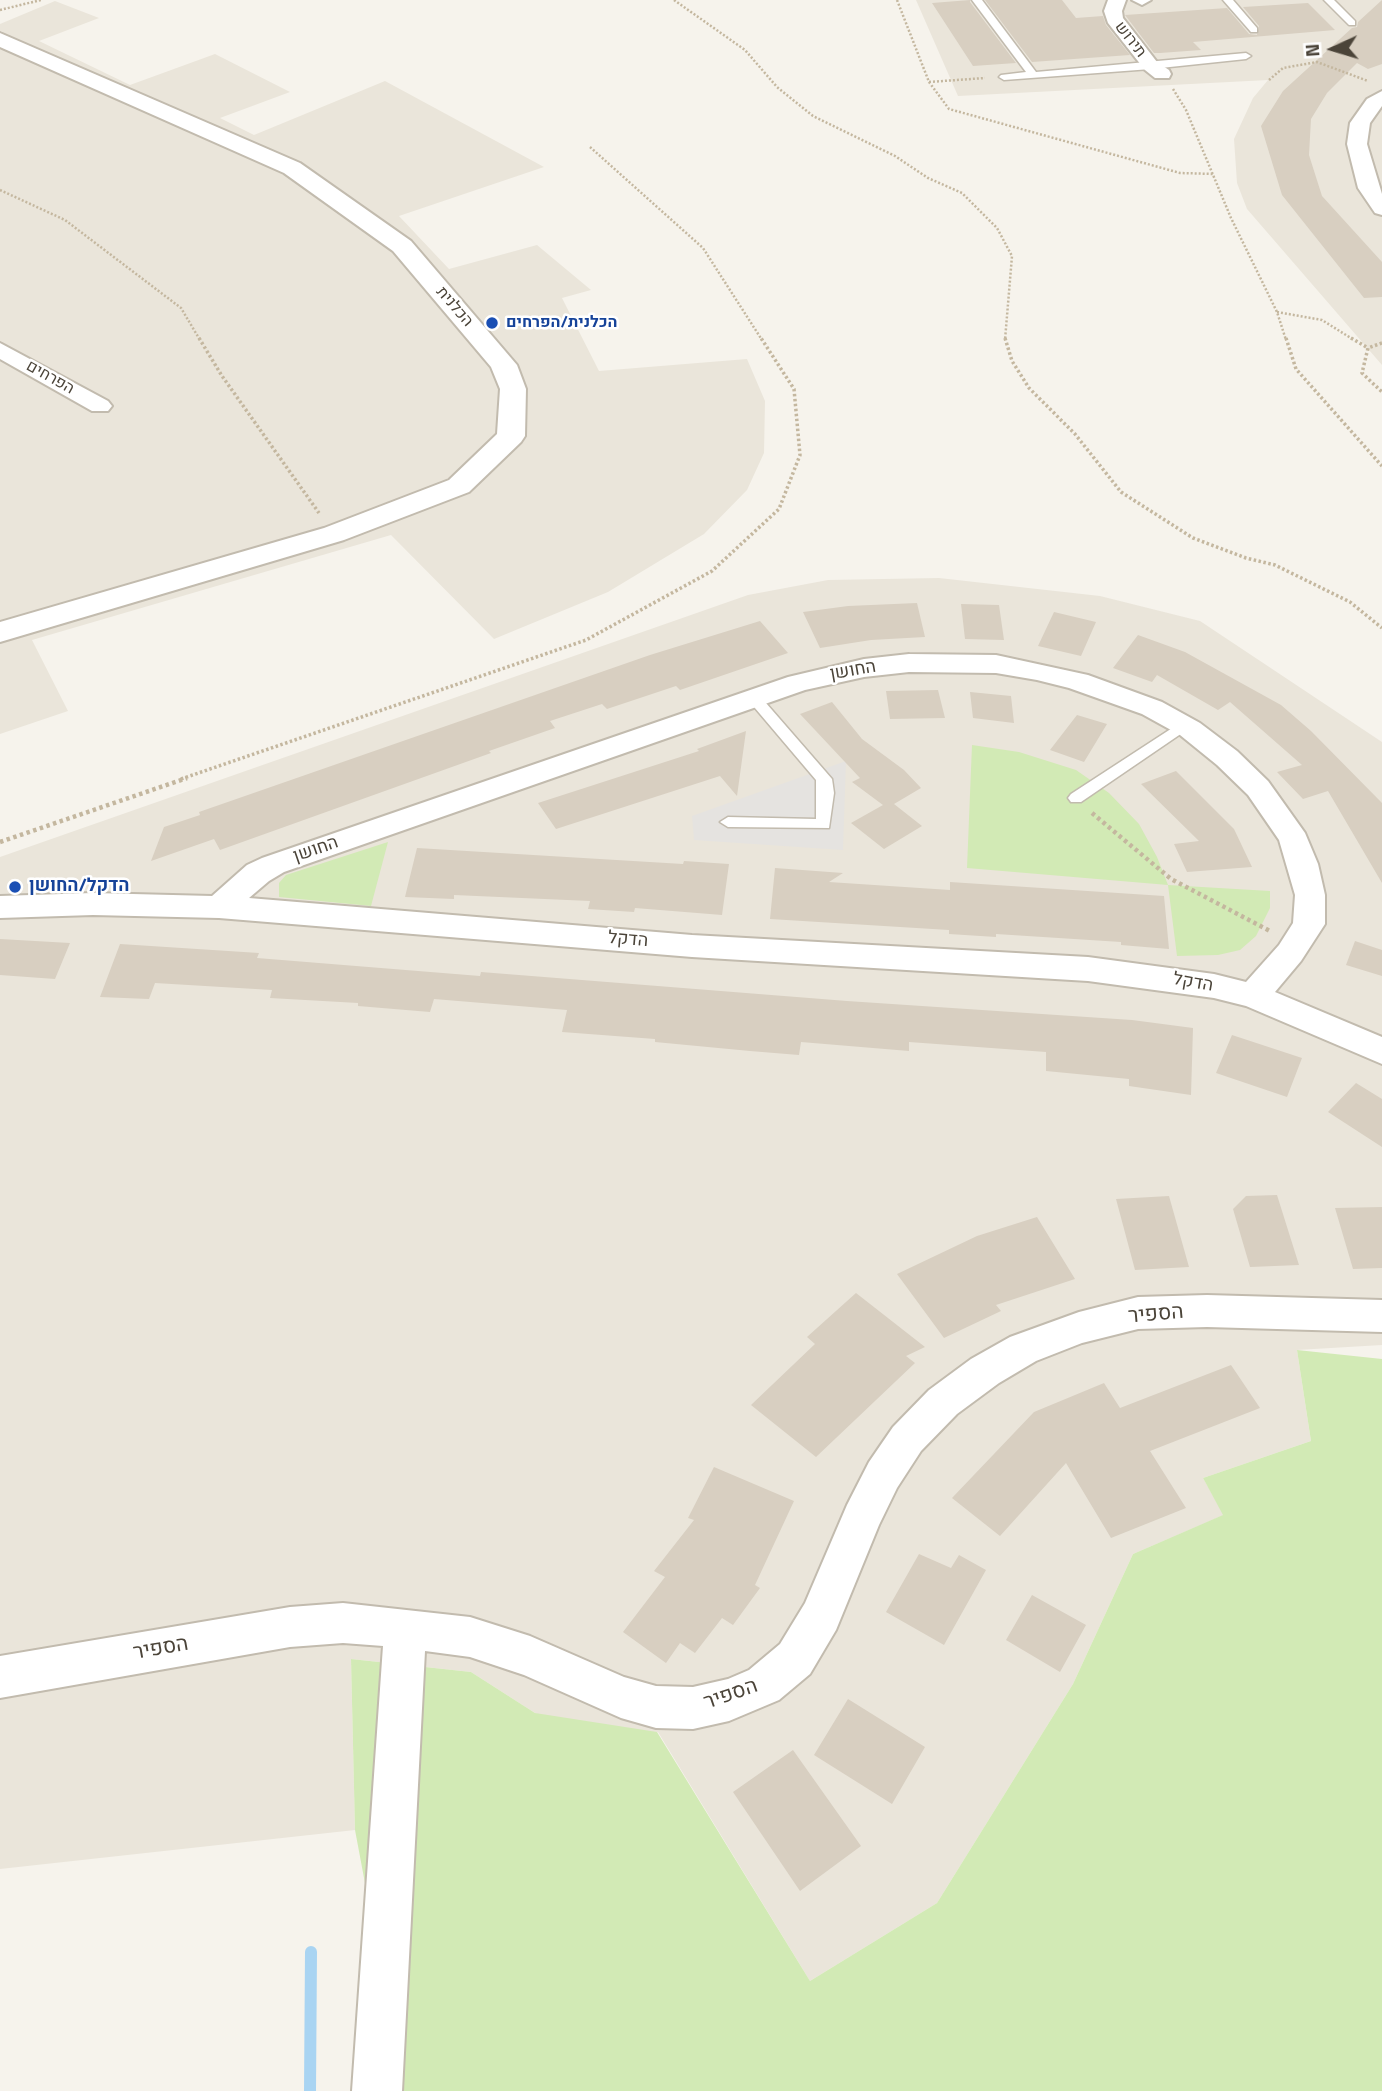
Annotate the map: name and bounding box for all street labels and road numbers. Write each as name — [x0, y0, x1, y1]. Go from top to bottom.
street label: תירוש — [1110, 18, 1150, 62]
street label: הכלנית — [431, 283, 477, 331]
street label: הפרחים — [23, 357, 77, 399]
street label: החושן — [828, 656, 878, 686]
street label: החושן — [291, 832, 341, 868]
street label: הדקל — [607, 927, 649, 953]
street label: הדקל — [1171, 969, 1215, 997]
street label: הספיר — [1127, 1300, 1185, 1330]
street label: הספיר — [131, 1632, 191, 1666]
street label: הספיר — [701, 1674, 761, 1716]

